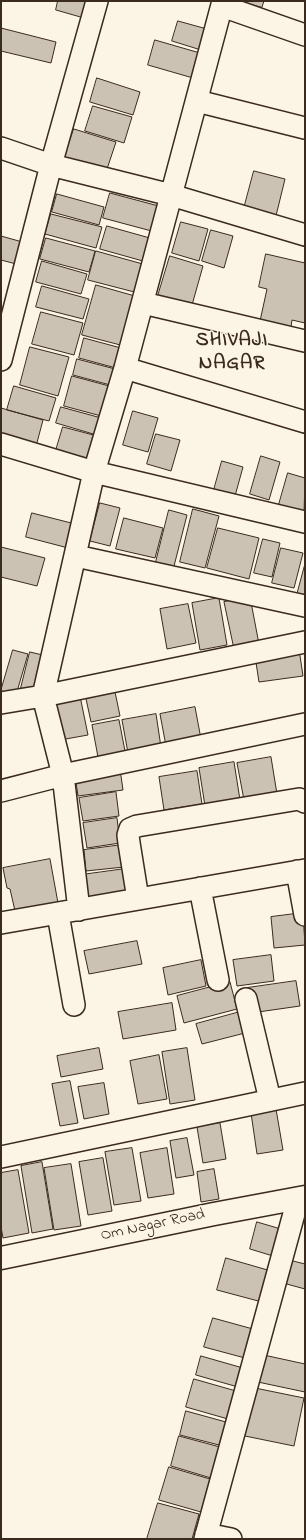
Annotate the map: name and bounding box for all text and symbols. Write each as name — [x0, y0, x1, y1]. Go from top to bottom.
district label: SHIVAJI NAGAR — [196, 330, 268, 377]
street label: Om Nagar Road — [99, 1206, 207, 1246]

